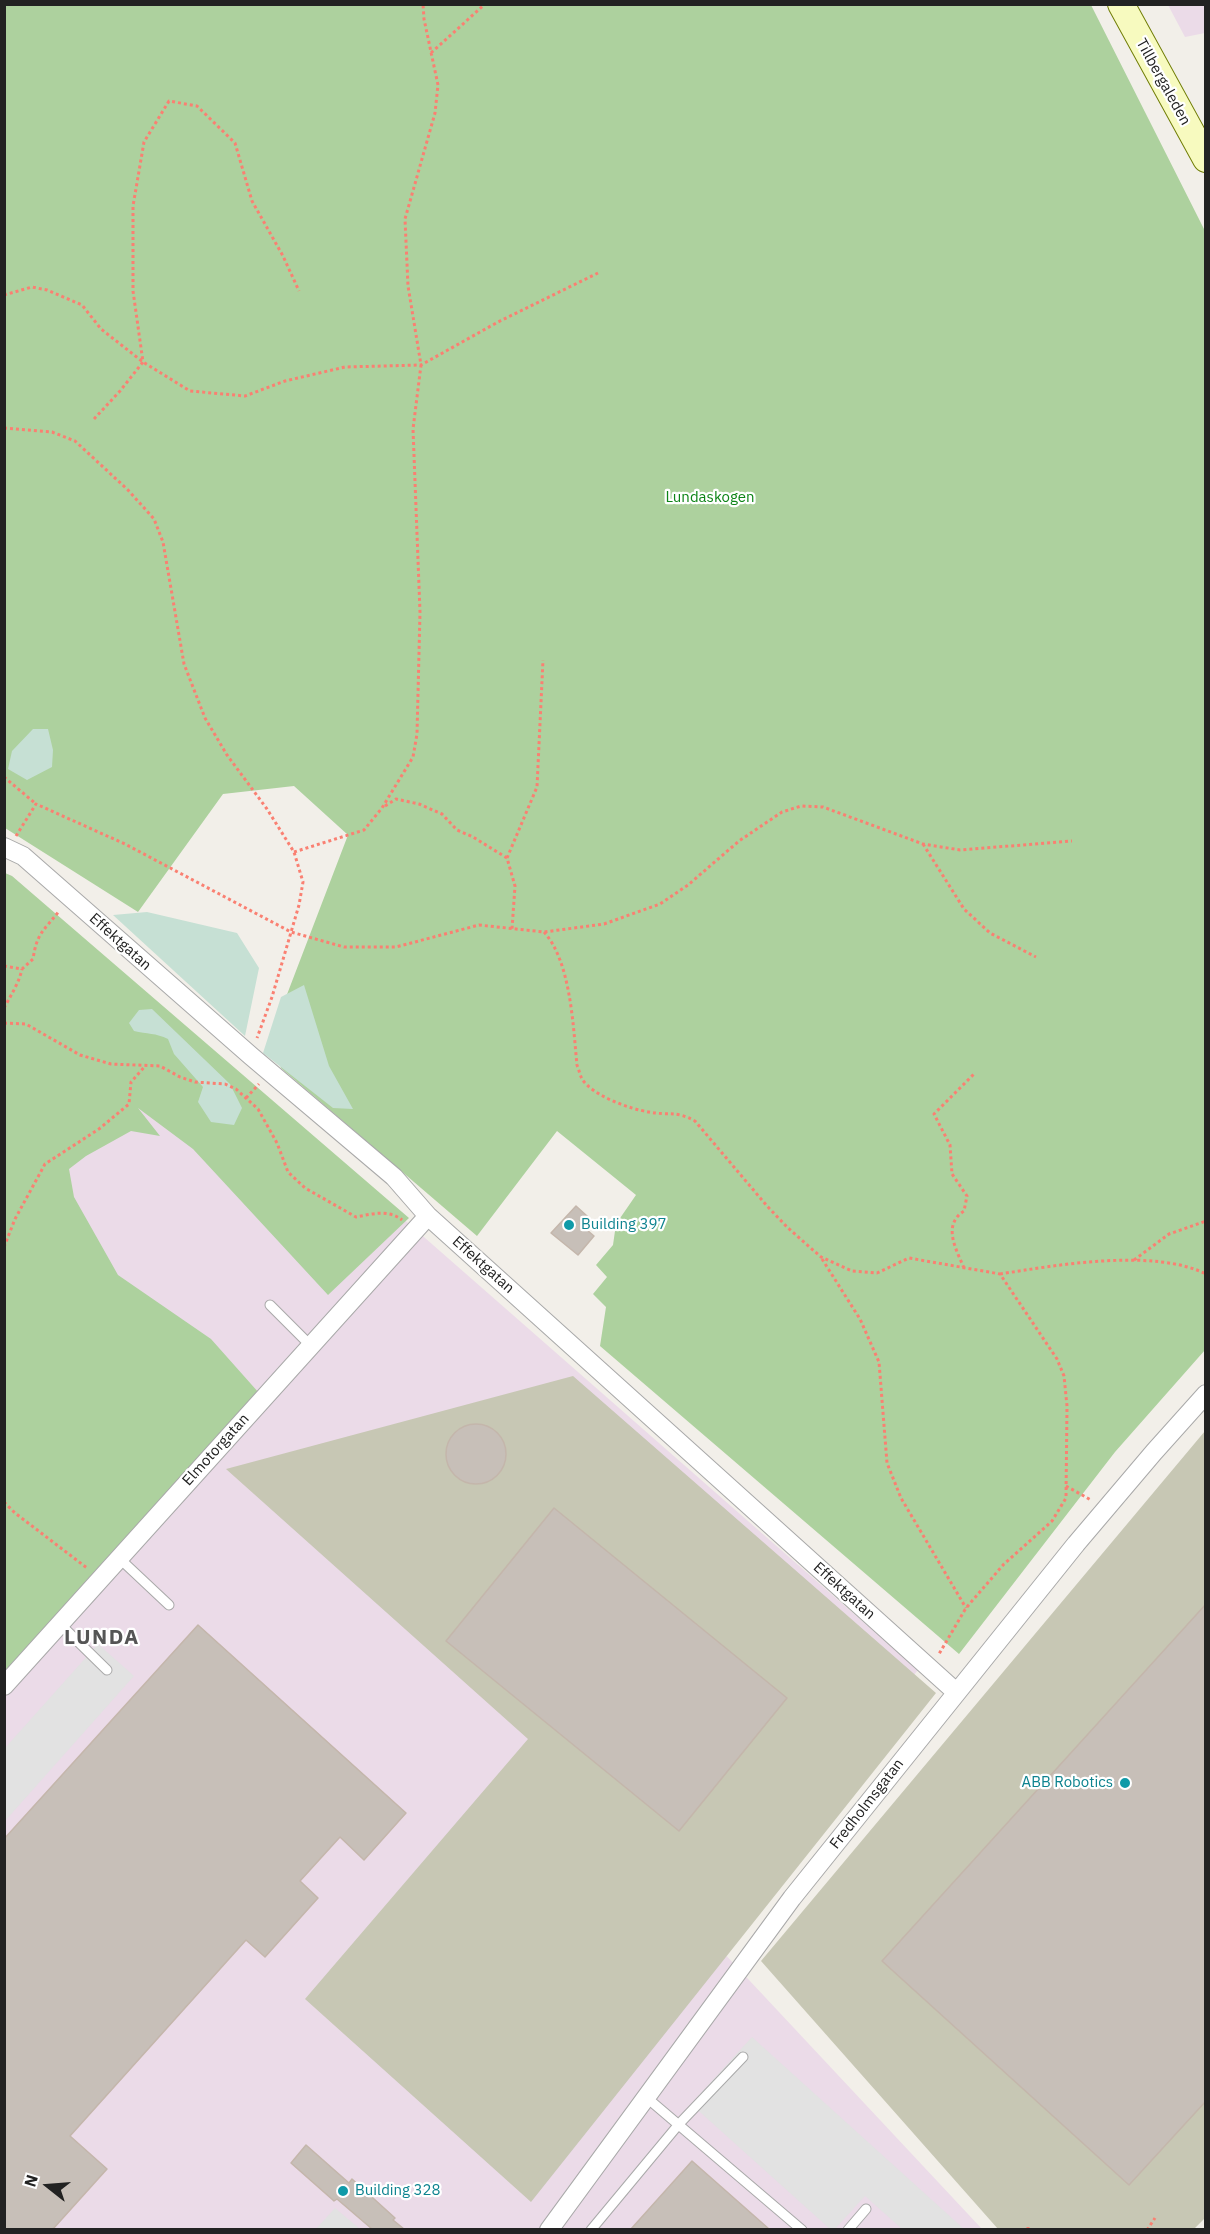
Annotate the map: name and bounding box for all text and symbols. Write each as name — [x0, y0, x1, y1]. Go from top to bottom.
street label: Tillbergaleden — [1132, 36, 1194, 128]
park label: Lundaskogen — [665, 489, 755, 507]
street label: Effektgatan — [85, 909, 155, 975]
place label: Building 397 — [581, 1216, 667, 1234]
marker: Building 397 — [562, 1218, 576, 1232]
street label: Effektgatan — [448, 1232, 518, 1298]
street label: Elmotorgatan — [179, 1410, 253, 1490]
street label: Effektgatan — [809, 1558, 879, 1624]
district label: LUNDA — [64, 1625, 140, 1651]
street label: Fredholmsgatan — [826, 1755, 908, 1853]
place label: ABB Robotics — [1022, 1774, 1113, 1792]
marker: ABB Robotics — [1118, 1776, 1132, 1790]
north arrow — [18, 2156, 78, 2216]
text: N — [20, 2172, 42, 2189]
place label: Building 328 — [355, 2182, 441, 2200]
marker: Building 328 — [336, 2184, 350, 2198]

